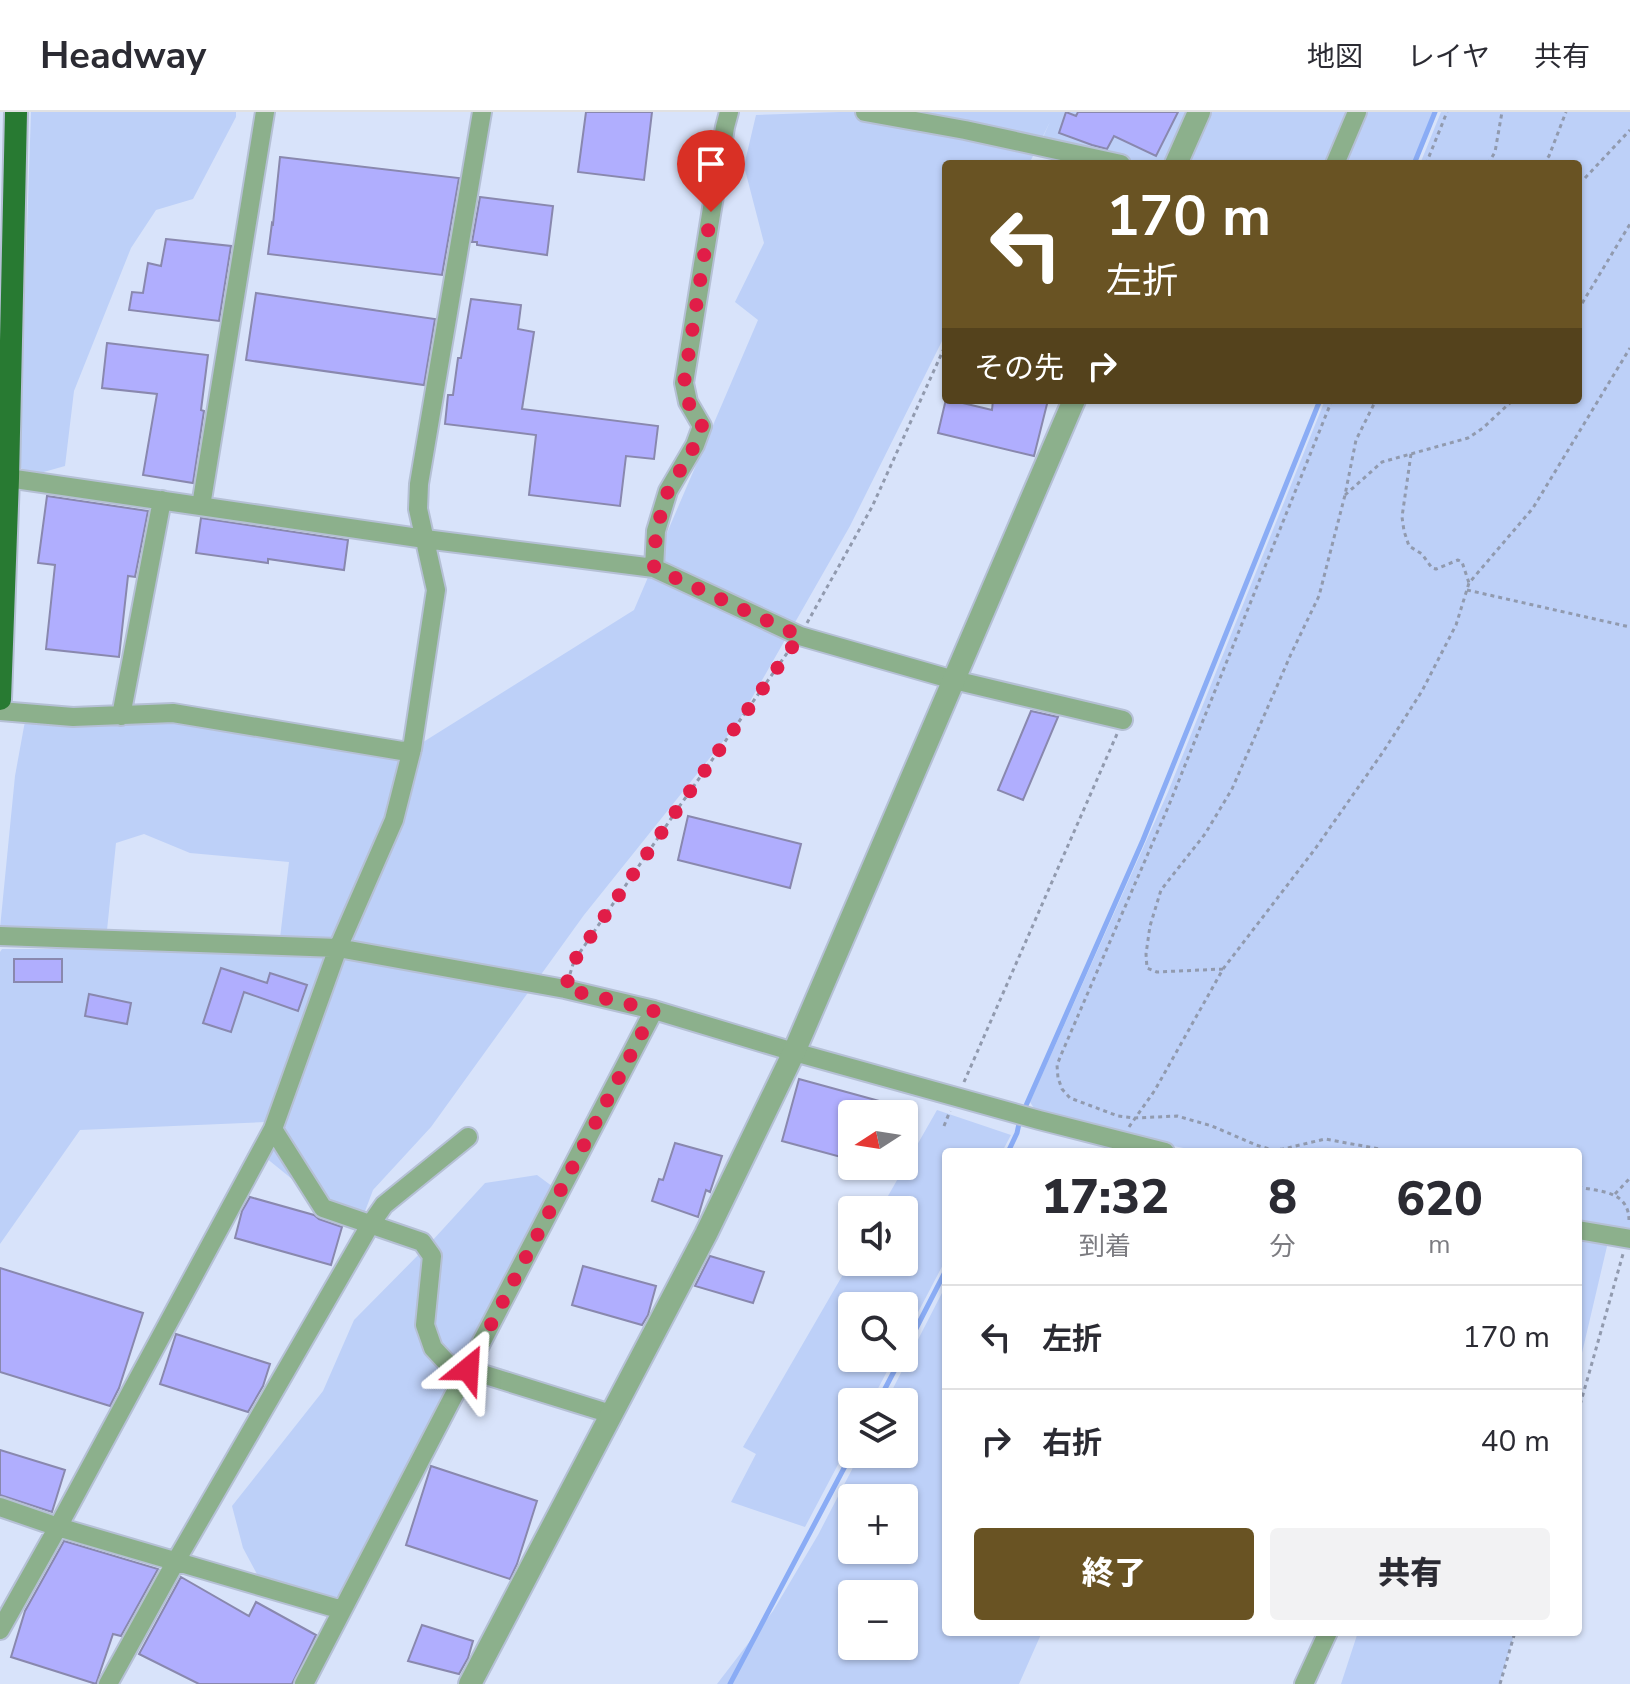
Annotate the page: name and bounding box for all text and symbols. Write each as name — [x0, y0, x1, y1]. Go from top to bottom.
text: Headway — [40, 30, 206, 81]
text: 地図 — [1307, 38, 1363, 76]
text: レイヤ — [1407, 38, 1490, 76]
text: 共有 — [1534, 38, 1590, 76]
pin — [677, 130, 745, 212]
icon: arrive — [689, 142, 733, 186]
text: 170 m — [1106, 178, 1271, 255]
icon: left — [974, 192, 1078, 296]
text: 左折 — [1106, 257, 1178, 306]
icon: right — [1080, 344, 1124, 388]
text: その先 — [974, 348, 1064, 389]
north arrow — [838, 1100, 918, 1180]
map controls — [838, 1100, 918, 1660]
text: 17:32 — [1041, 1164, 1169, 1230]
text: 8 — [1268, 1164, 1297, 1230]
text: 620 — [1396, 1166, 1483, 1232]
button: sound — [838, 1196, 918, 1276]
text: m — [1428, 1227, 1451, 1262]
text: 到着 — [1079, 1229, 1131, 1264]
text: 分 — [1270, 1229, 1296, 1264]
button: search — [838, 1292, 918, 1372]
icon: left — [974, 1315, 1018, 1359]
text: 170 m — [1463, 1317, 1550, 1358]
text: 左折 — [1042, 1319, 1102, 1360]
position arrow — [426, 1327, 510, 1411]
button: layers — [838, 1388, 918, 1468]
icon: right — [974, 1419, 1018, 1463]
text: 40 m — [1481, 1421, 1550, 1462]
text: 右折 — [1042, 1423, 1102, 1464]
button: + — [838, 1484, 918, 1564]
button: 終了 — [974, 1528, 1254, 1620]
button: 共有 — [1270, 1528, 1550, 1620]
button: − — [838, 1580, 918, 1660]

